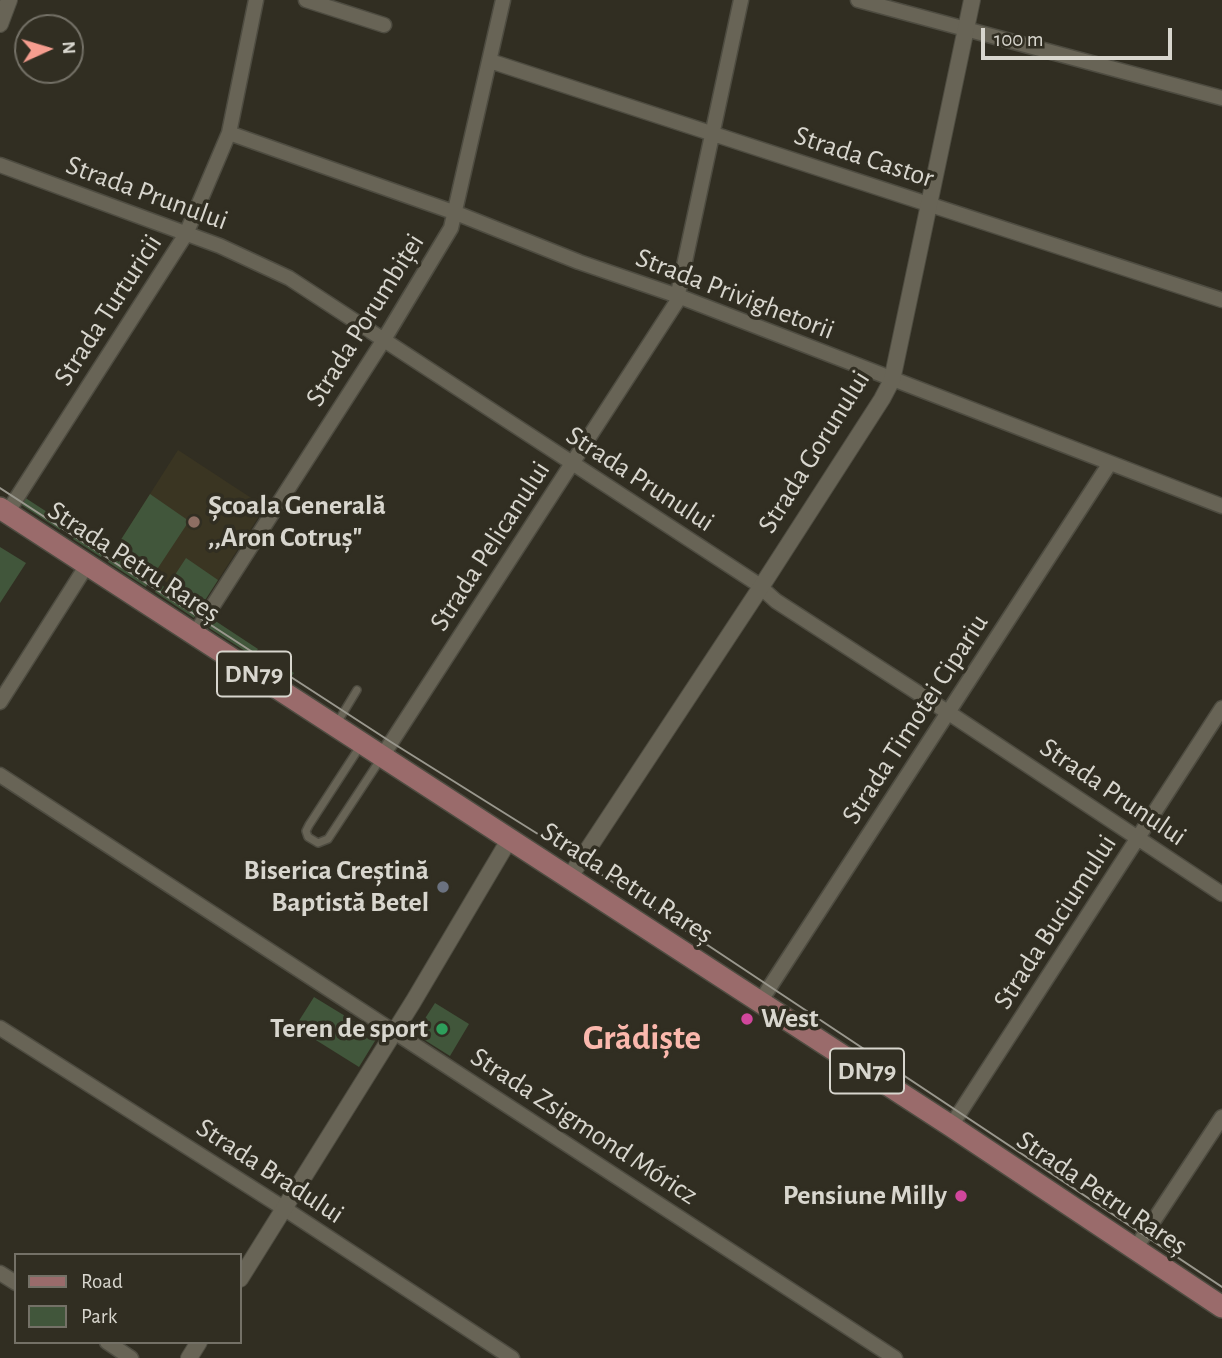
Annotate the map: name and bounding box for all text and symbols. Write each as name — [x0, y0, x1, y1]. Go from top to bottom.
north arrow — [14, 14, 84, 84]
scale bar — [984, 14, 1175, 58]
text: 100 m — [994, 29, 1044, 50]
text: N — [59, 40, 78, 55]
street label: Strada Castor — [790, 119, 938, 195]
street label: Strada Prunului — [61, 148, 233, 238]
street label: Strada Porumbiței — [298, 227, 432, 413]
street label: Strada Turturicii — [47, 228, 169, 392]
street label: Strada Privighetorii — [631, 241, 839, 347]
street label: Strada Gorunului — [751, 365, 877, 539]
street label: Strada Prunului — [560, 419, 720, 539]
street label: Strada Pelicanului — [423, 455, 557, 637]
place label: Școala Generală ,,Aron Cotruș" — [208, 489, 386, 555]
street label: Strada Petru Rareș — [41, 494, 227, 630]
marker: Școala Generală ,,Aron Cotruș" — [186, 514, 202, 530]
street label: Strada Timotei Cipariu — [835, 608, 995, 830]
road number: DN79 — [217, 652, 291, 696]
street label: Strada Prunului — [1033, 731, 1193, 853]
street label: Strada Petru Rareș — [534, 815, 720, 951]
street label: Strada Buciumului — [986, 828, 1124, 1016]
place label: Biserica Creștină Baptistă Betel — [243, 854, 429, 920]
marker: Biserica Creștină Baptistă Betel — [435, 879, 451, 895]
place label: West — [761, 1002, 818, 1036]
marker: West — [739, 1011, 755, 1027]
place label: Teren de sport — [270, 1012, 428, 1046]
district label: Grădiște — [583, 1017, 701, 1059]
marker: Teren de sport — [434, 1021, 450, 1037]
street label: Strada Zsigmond Móricz — [464, 1040, 704, 1212]
road number: DN79 — [830, 1048, 904, 1094]
street label: Strada Bradului — [190, 1111, 350, 1231]
street label: Strada Petru Rareș — [1010, 1123, 1194, 1263]
place label: Pensiune Milly — [783, 1179, 947, 1213]
marker: Pensiune Milly — [953, 1188, 969, 1204]
legend — [14, 1253, 242, 1344]
text: Road — [81, 1271, 123, 1292]
text: Park — [81, 1306, 117, 1327]

